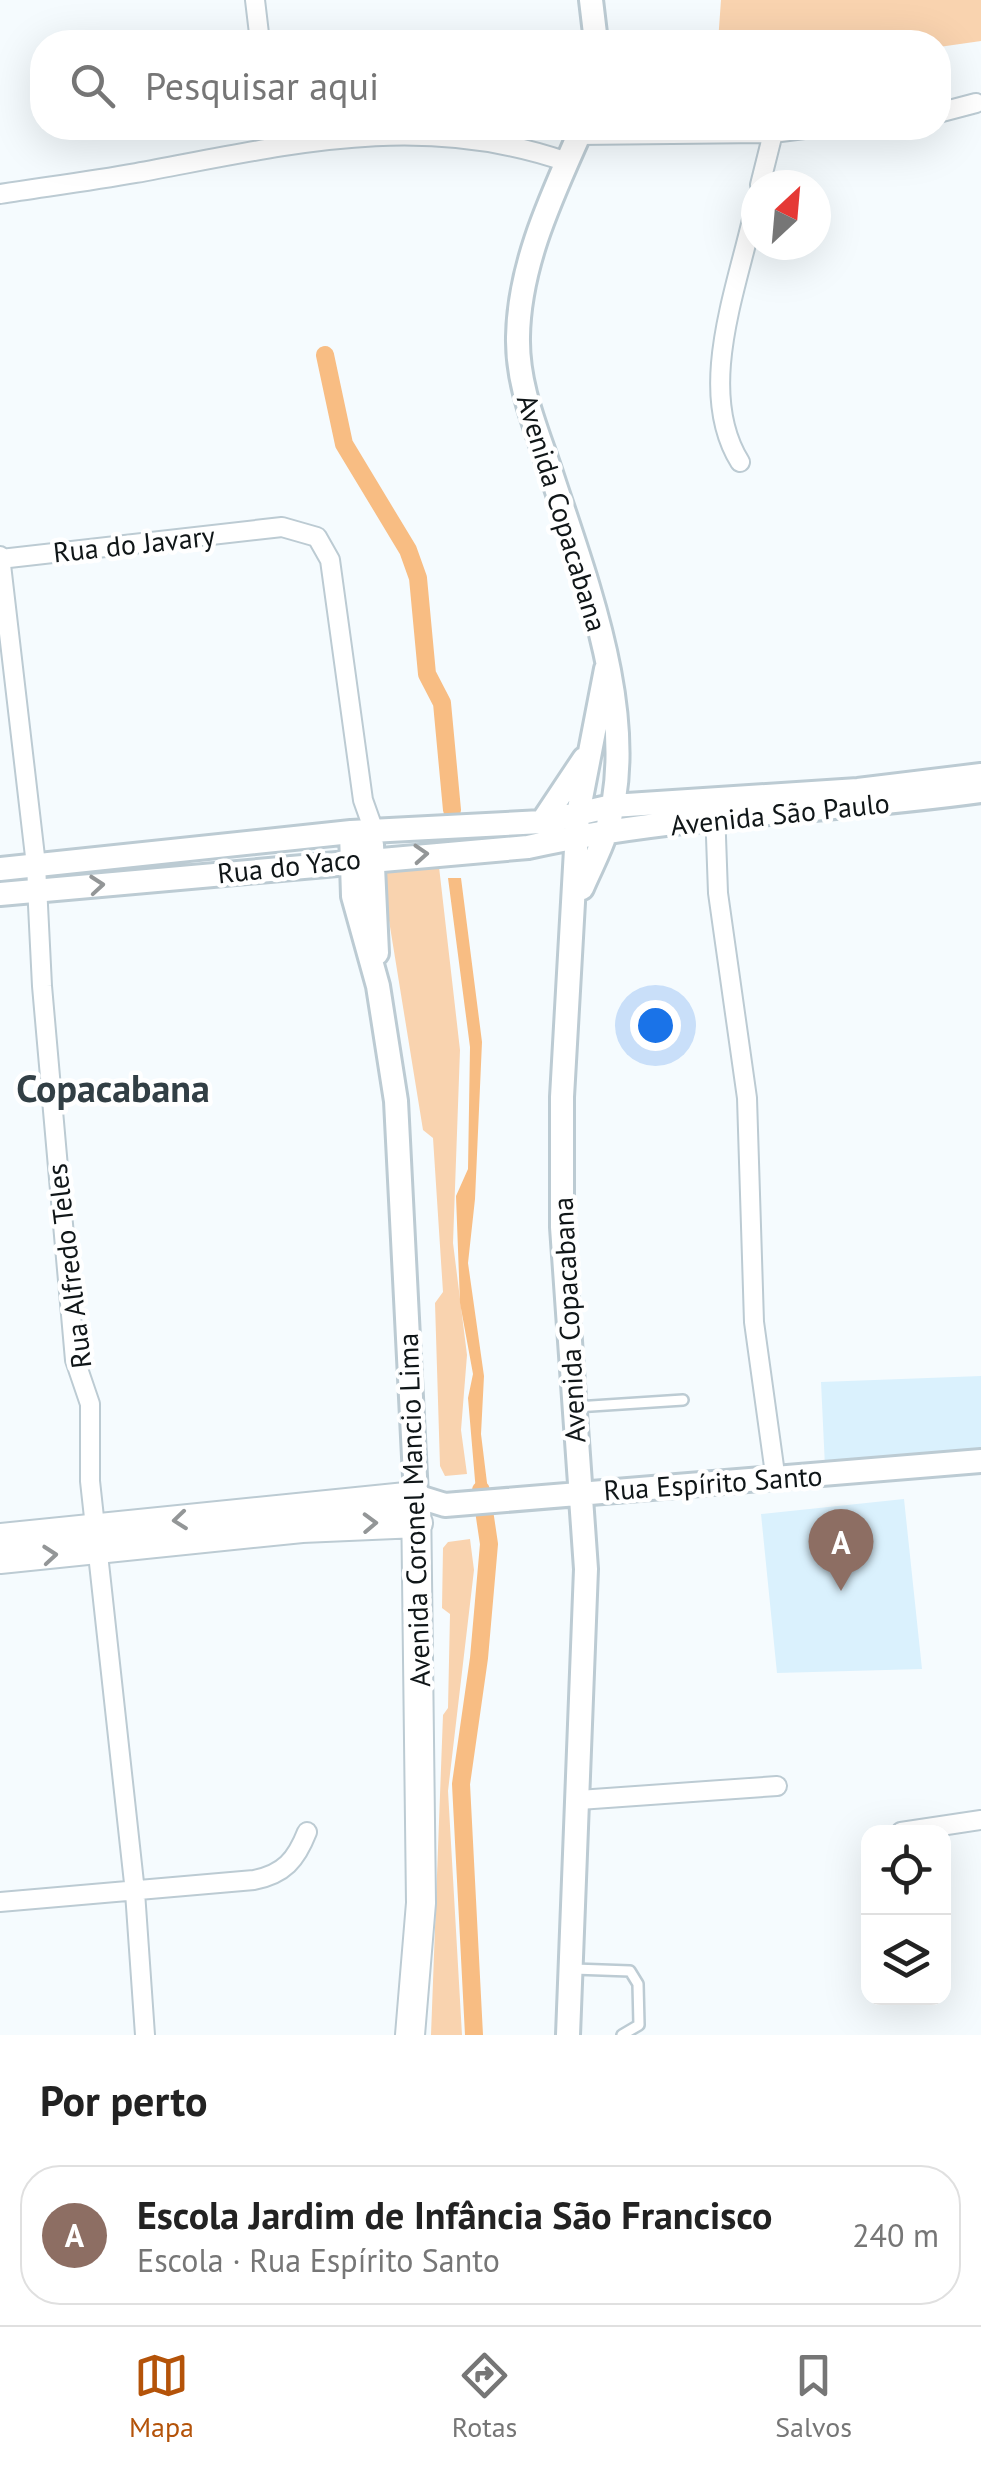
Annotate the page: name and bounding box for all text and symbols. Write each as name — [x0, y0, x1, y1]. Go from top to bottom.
search box — [30, 30, 951, 140]
icon: search — [65, 58, 120, 113]
text: Pesquisar aqui — [145, 61, 379, 110]
north arrow — [741, 170, 831, 260]
street label: Avenida Copacabana — [509, 390, 616, 636]
street label: Rua do Javary — [51, 517, 217, 570]
street label: Avenida São Paulo — [669, 784, 891, 843]
street label: Rua do Yaco — [215, 840, 363, 891]
one-way arrow — [413, 844, 429, 865]
one-way arrow — [89, 874, 105, 896]
your location — [630, 1000, 681, 1051]
district label: Copacabana — [16, 1063, 210, 1112]
street label: Rua Alfredo Teles — [38, 1161, 99, 1371]
street label: Avenida Copacabana — [544, 1196, 593, 1444]
street label: Avenida Coronel Mancio Lima — [389, 1332, 438, 1688]
street label: Rua Espírito Santo — [602, 1456, 824, 1509]
pin: A — [808, 1508, 874, 1591]
one-way arrow — [171, 1509, 187, 1530]
one-way arrow — [363, 1513, 379, 1534]
one-way arrow — [42, 1545, 58, 1567]
map controls — [861, 1825, 951, 2005]
button: locate — [861, 1825, 951, 1915]
button: layers — [861, 1915, 951, 2005]
text: Por perto — [40, 2073, 207, 2128]
text: Escola Jardim de Infância São Francisco — [137, 2190, 772, 2239]
text: A — [65, 2214, 84, 2256]
text: 240 m — [852, 2214, 939, 2256]
text: Escola · Rua Espírito Santo — [137, 2239, 500, 2281]
tab: Mapa — [129, 2348, 194, 2445]
tab: Rotas — [452, 2348, 517, 2445]
tab: Salvos — [775, 2348, 852, 2445]

